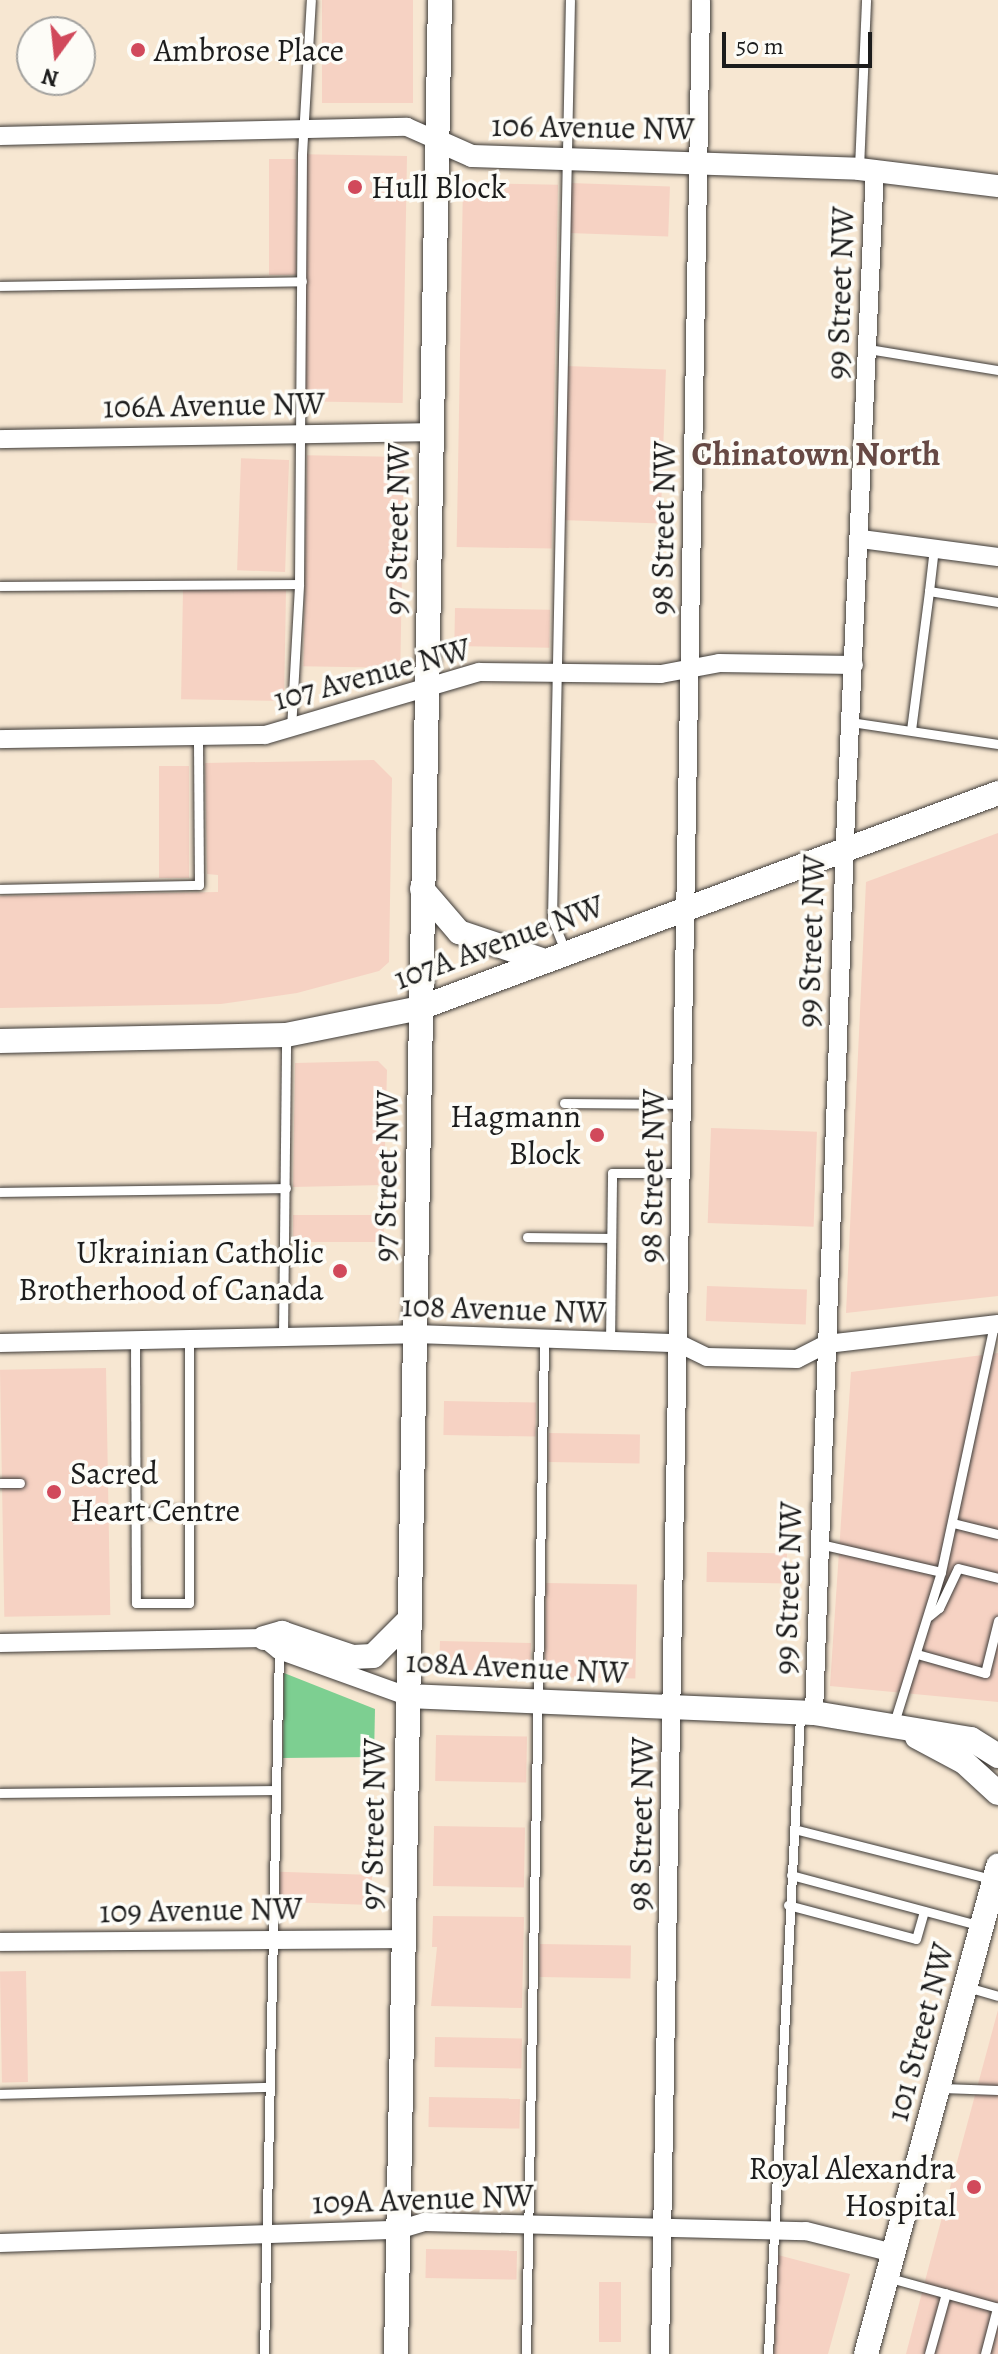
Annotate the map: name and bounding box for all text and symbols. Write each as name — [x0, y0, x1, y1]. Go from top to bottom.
north arrow — [16, 16, 96, 96]
scale bar — [726, 16, 876, 66]
text: 50 m — [736, 30, 784, 62]
place label: Ambrose Place — [154, 31, 344, 69]
marker: Ambrose Place — [129, 41, 147, 59]
text: N — [39, 61, 62, 94]
street label: 106 Avenue NW — [491, 106, 695, 148]
place label: Hull Block — [371, 168, 507, 206]
marker: Hull Block — [346, 178, 364, 196]
street label: 99 Street NW — [818, 206, 862, 380]
street label: 106A Avenue NW — [103, 384, 325, 426]
district label: Chinatown North — [692, 434, 940, 474]
street label: 98 Street NW — [642, 441, 684, 615]
street label: 97 Street NW — [376, 443, 418, 615]
street label: 107 Avenue NW — [269, 629, 475, 719]
street label: 99 Street NW — [789, 854, 833, 1028]
street label: 107A Avenue NW — [389, 886, 609, 998]
street label: 98 Street NW — [631, 1089, 673, 1263]
street label: 97 Street NW — [365, 1090, 407, 1262]
place label: Hagmann Block — [450, 1098, 581, 1173]
marker: Hagmann Block — [588, 1126, 606, 1144]
place label: Ukrainian Catholic Brotherhood of Canada — [18, 1234, 324, 1309]
marker: Ukrainian Catholic Brotherhood of Canada — [331, 1262, 349, 1280]
street label: 108 Avenue NW — [401, 1286, 607, 1332]
place label: Sacred Heart Centre — [70, 1455, 240, 1530]
marker: Sacred Heart Centre — [45, 1483, 63, 1501]
street label: 99 Street NW — [766, 1501, 810, 1675]
street label: 108A Avenue NW — [405, 1642, 629, 1692]
street label: 98 Street NW — [620, 1737, 662, 1911]
street label: 97 Street NW — [352, 1738, 394, 1910]
street label: 109 Avenue NW — [99, 1889, 303, 1931]
street label: 101 Street NW — [878, 1939, 962, 2125]
place label: Royal Alexandra Hospital — [749, 2150, 956, 2225]
street label: 109A Avenue NW — [311, 2176, 535, 2222]
marker: Royal Alexandra Hospital — [963, 2176, 985, 2198]

